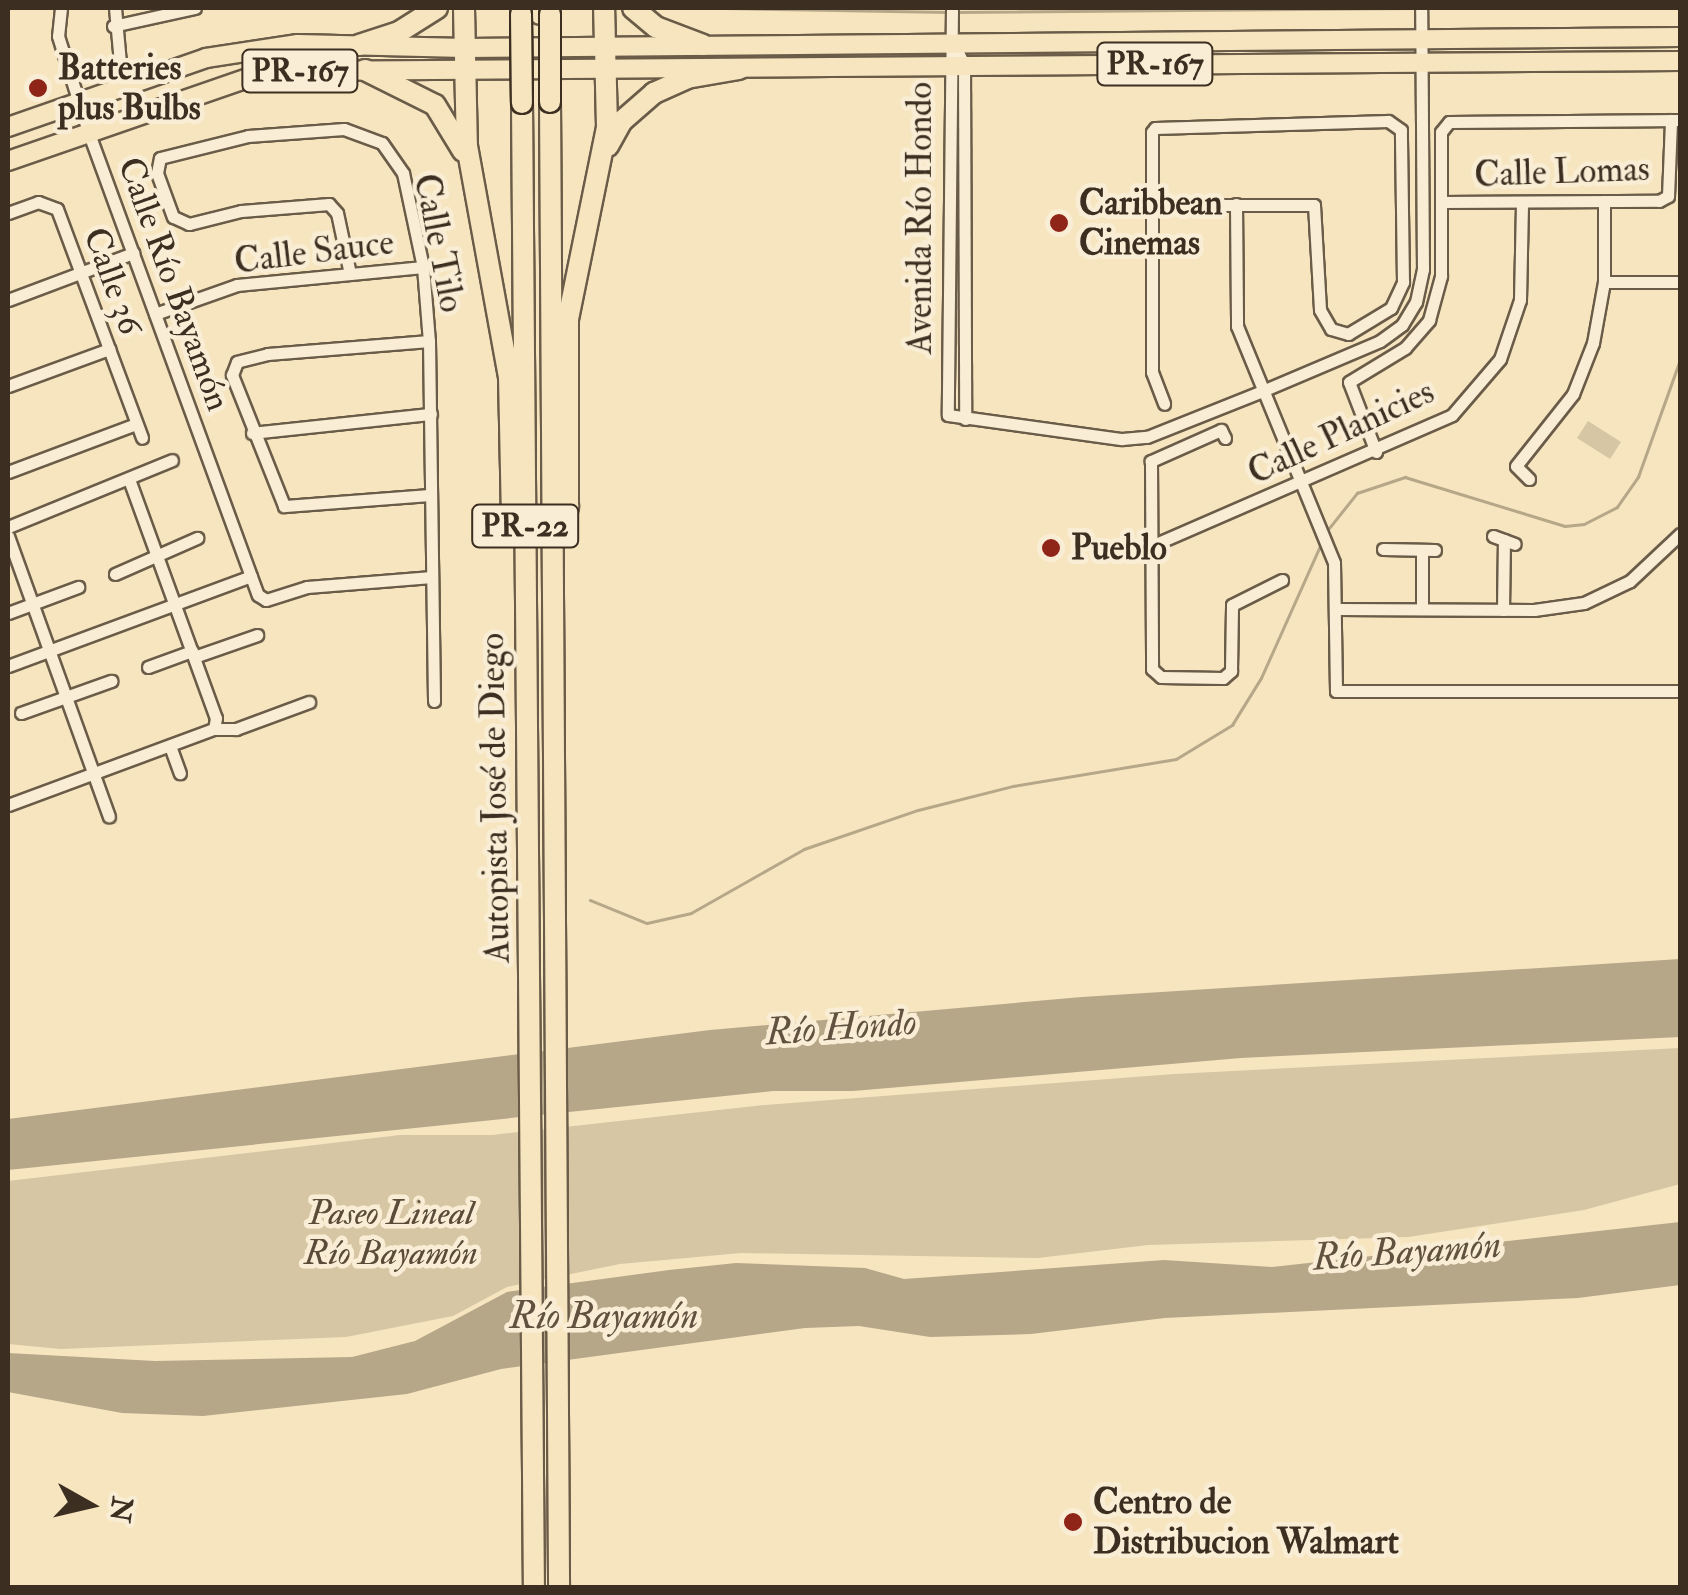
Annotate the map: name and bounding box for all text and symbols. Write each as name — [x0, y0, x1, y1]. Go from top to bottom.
road number: PR-167 — [1095, 37, 1215, 91]
road number: PR-167 — [240, 44, 360, 98]
place label: Batteries plus Bulbs — [58, 47, 201, 129]
marker: Batteries plus Bulbs — [27, 77, 49, 99]
street label: Avenida Río Hondo — [899, 82, 941, 354]
street label: Calle Lomas — [1474, 148, 1650, 196]
street label: Calle Río Bayamón — [109, 152, 239, 416]
street label: Calle Tilo — [405, 170, 473, 316]
place label: Caribbean Cinemas — [1079, 182, 1222, 264]
marker: Caribbean Cinemas — [1048, 212, 1070, 234]
street label: Calle Sauce — [232, 221, 396, 283]
street label: Calle 36 — [74, 222, 152, 340]
street label: Calle Planicies — [1241, 371, 1441, 493]
road number: PR-22 — [470, 499, 580, 553]
place label: Pueblo — [1071, 527, 1167, 569]
marker: Pueblo — [1040, 537, 1062, 559]
street label: Autopista José de Diego — [471, 633, 519, 963]
water label: Río Hondo — [764, 1000, 918, 1056]
park label: Paseo Lineal Río Bayamón — [304, 1192, 478, 1274]
water label: Río Bayamón — [1311, 1223, 1503, 1281]
water label: Río Bayamón — [510, 1294, 698, 1340]
north arrow — [40, 1455, 140, 1555]
place label: Centro de Distribucion Walmart — [1093, 1481, 1399, 1563]
text: N — [101, 1494, 139, 1524]
marker: Centro de Distribucion Walmart — [1062, 1511, 1084, 1533]

